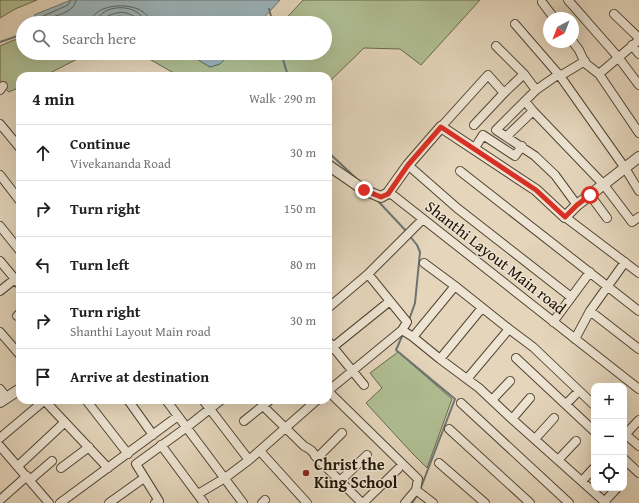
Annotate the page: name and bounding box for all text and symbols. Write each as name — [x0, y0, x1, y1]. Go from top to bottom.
north arrow — [543, 12, 579, 48]
search box — [16, 16, 332, 60]
icon: search — [30, 27, 52, 49]
text: Search here — [62, 28, 136, 49]
text: 4 min — [32, 86, 74, 111]
text: Walk · 290 m — [249, 89, 316, 108]
text: Continue — [70, 133, 131, 154]
icon: ahead — [32, 142, 54, 164]
text: 30 m — [290, 143, 316, 162]
text: Vivekananda Road — [70, 154, 171, 173]
route end — [355, 181, 373, 199]
route start — [581, 186, 599, 204]
street label: Shanthi Layout Main road — [420, 194, 572, 320]
icon: right — [32, 198, 54, 220]
text: Turn right — [70, 198, 141, 219]
text: 150 m — [284, 199, 316, 218]
icon: left — [32, 254, 54, 276]
text: Turn left — [70, 254, 129, 275]
text: 80 m — [290, 255, 316, 274]
text: Turn right — [70, 301, 141, 322]
icon: right — [32, 310, 54, 332]
text: 30 m — [290, 311, 316, 330]
text: Shanthi Layout Main road — [70, 322, 211, 341]
icon: arrive — [32, 366, 54, 388]
text: Arrive at destination — [70, 366, 209, 387]
map controls — [591, 383, 627, 491]
button: + — [591, 383, 627, 419]
button: − — [591, 419, 627, 455]
place label: Christ the King School — [314, 452, 398, 494]
button: locate — [591, 455, 627, 491]
marker: Christ the King School — [301, 468, 311, 478]

